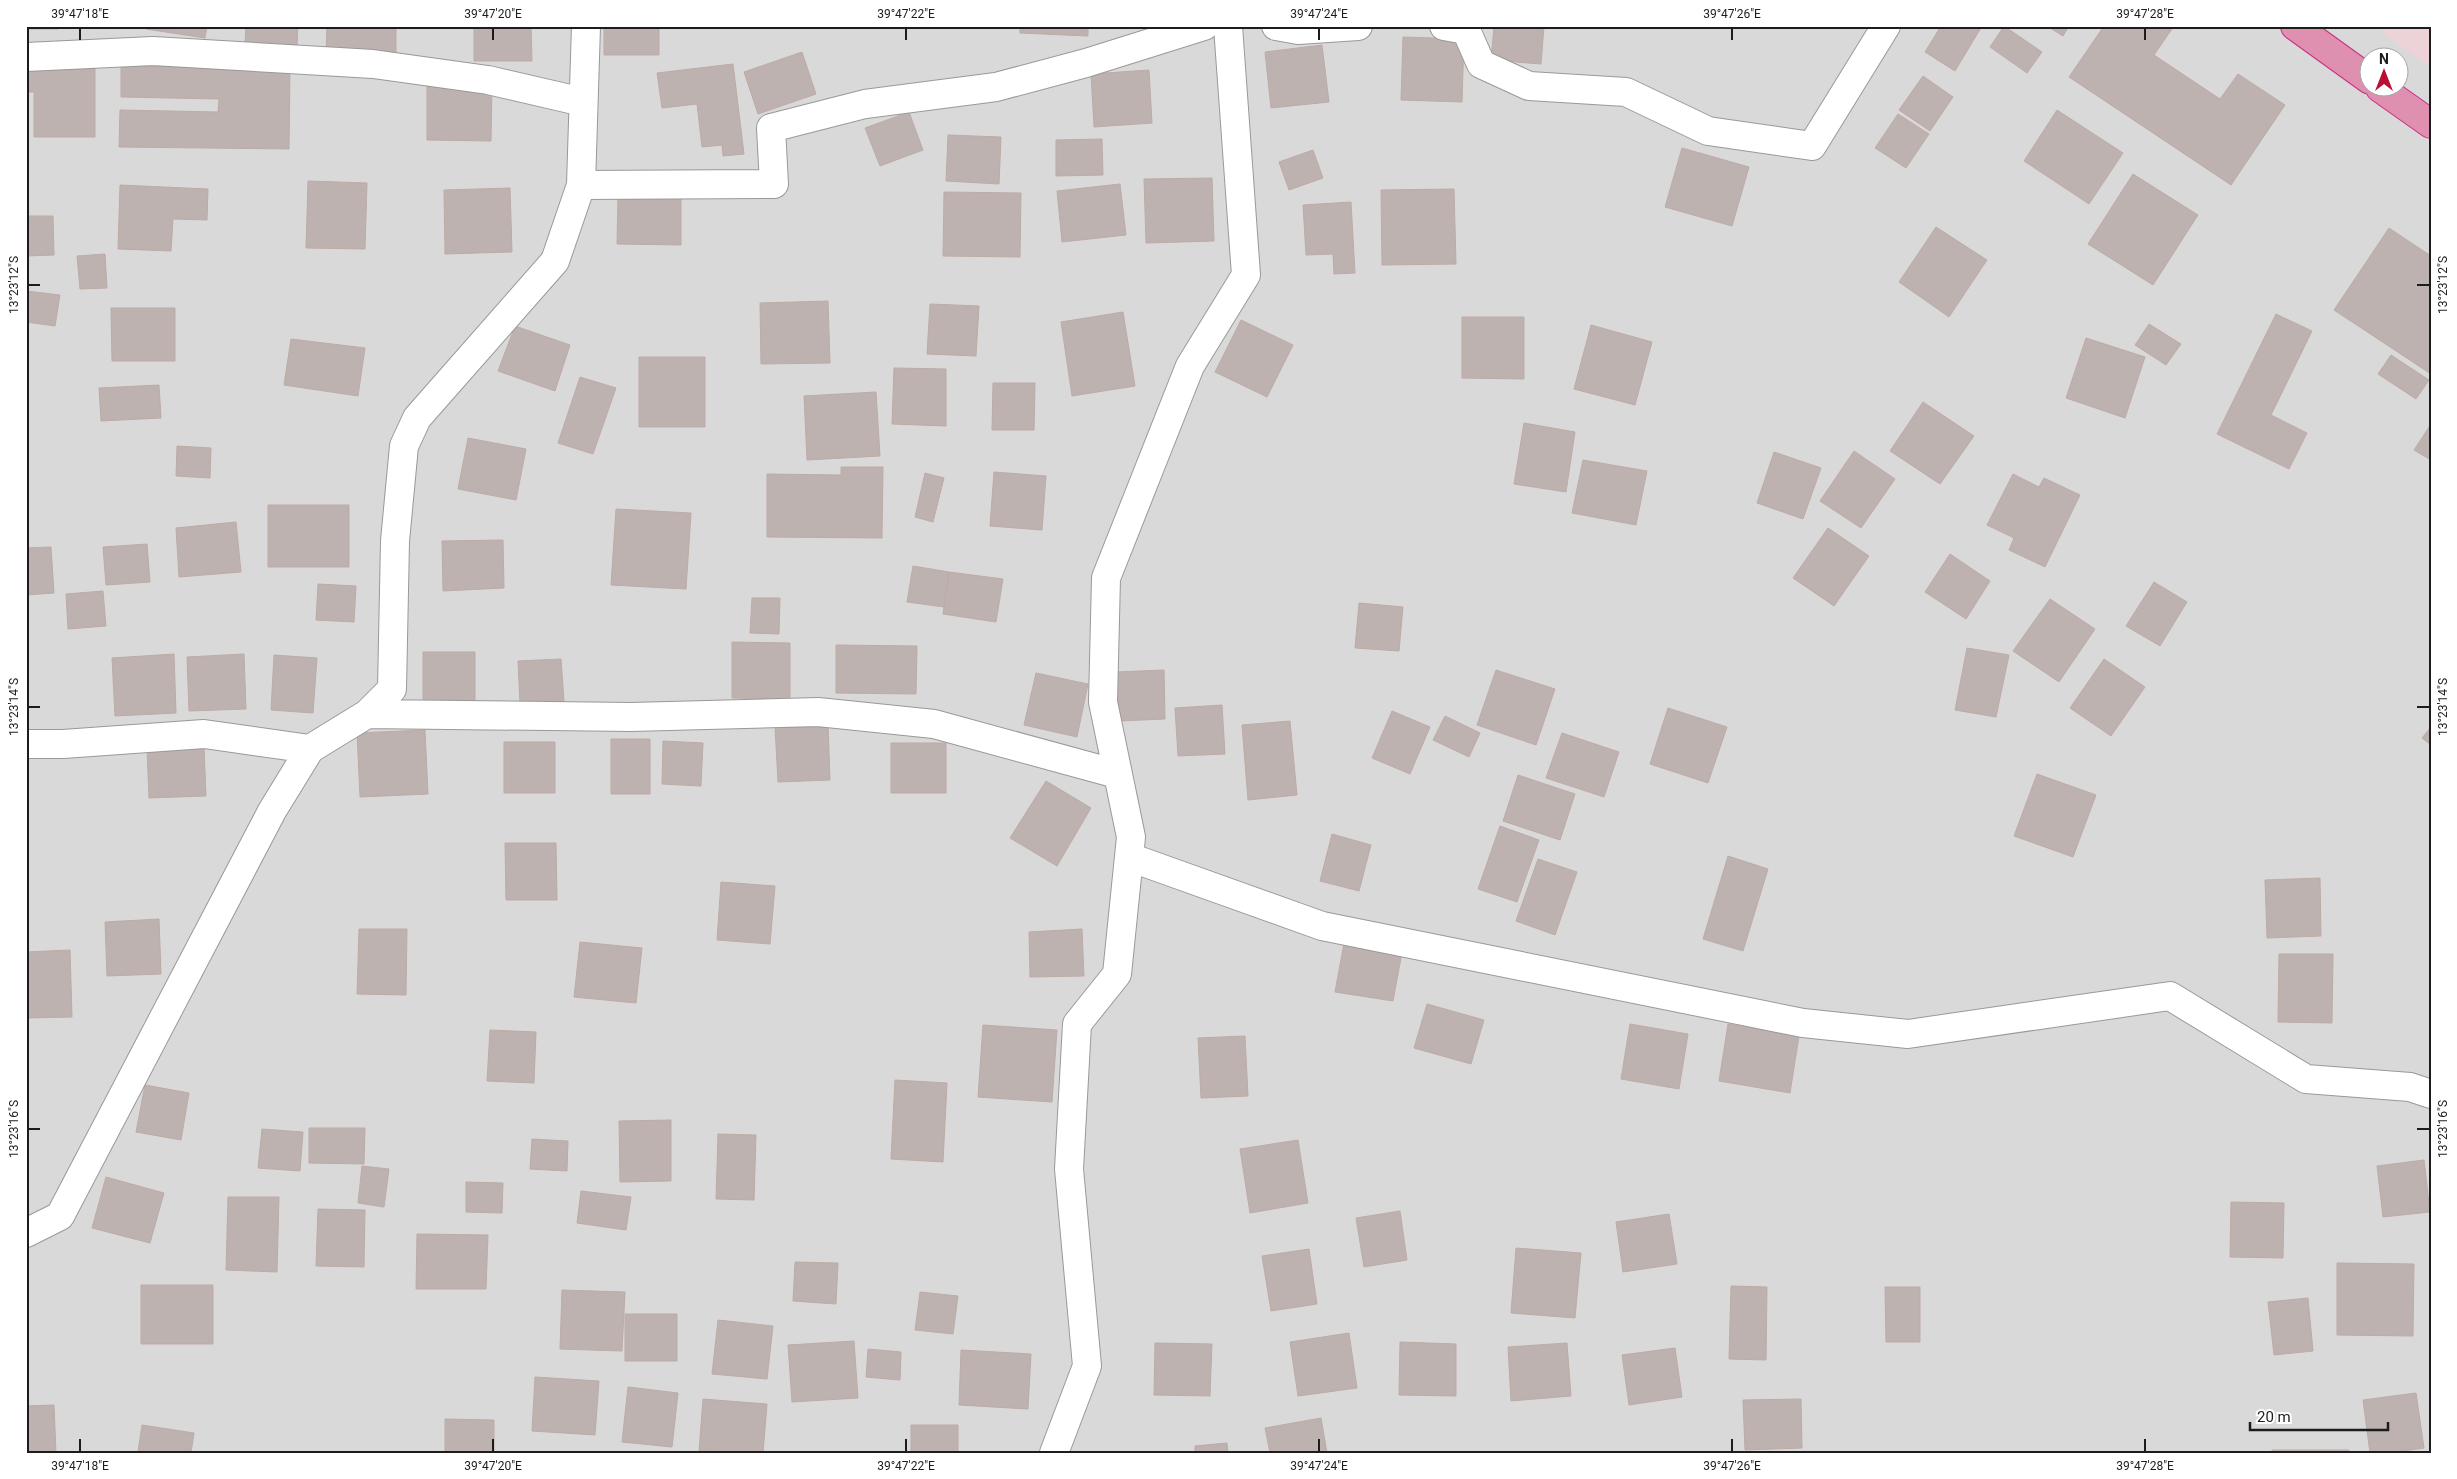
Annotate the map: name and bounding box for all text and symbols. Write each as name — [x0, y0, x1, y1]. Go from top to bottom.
text: 39°47'18"E — [51, 7, 109, 21]
text: 39°47'20"E — [464, 7, 522, 21]
text: 39°47'22"E — [877, 7, 935, 21]
text: 39°47'24"E — [1290, 7, 1348, 21]
text: 39°47'26"E — [1703, 7, 1761, 21]
text: 39°47'28"E — [2116, 7, 2174, 21]
north arrow — [2360, 48, 2410, 98]
text: N — [2379, 51, 2389, 67]
text: 13°23'12"S — [7, 256, 21, 314]
text: 13°23'12"S — [2436, 256, 2450, 314]
text: 13°23'14"S — [7, 678, 21, 736]
text: 13°23'14"S — [2436, 678, 2450, 736]
text: 13°23'16"S — [7, 1100, 21, 1158]
text: 13°23'16"S — [2436, 1100, 2450, 1158]
scale bar — [2250, 1399, 2387, 1431]
text: 20 m — [2257, 1408, 2291, 1426]
text: 39°47'18"E — [51, 1459, 109, 1473]
text: 39°47'20"E — [464, 1459, 522, 1473]
text: 39°47'22"E — [877, 1459, 935, 1473]
text: 39°47'24"E — [1290, 1459, 1348, 1473]
text: 39°47'26"E — [1703, 1459, 1761, 1473]
text: 39°47'28"E — [2116, 1459, 2174, 1473]

